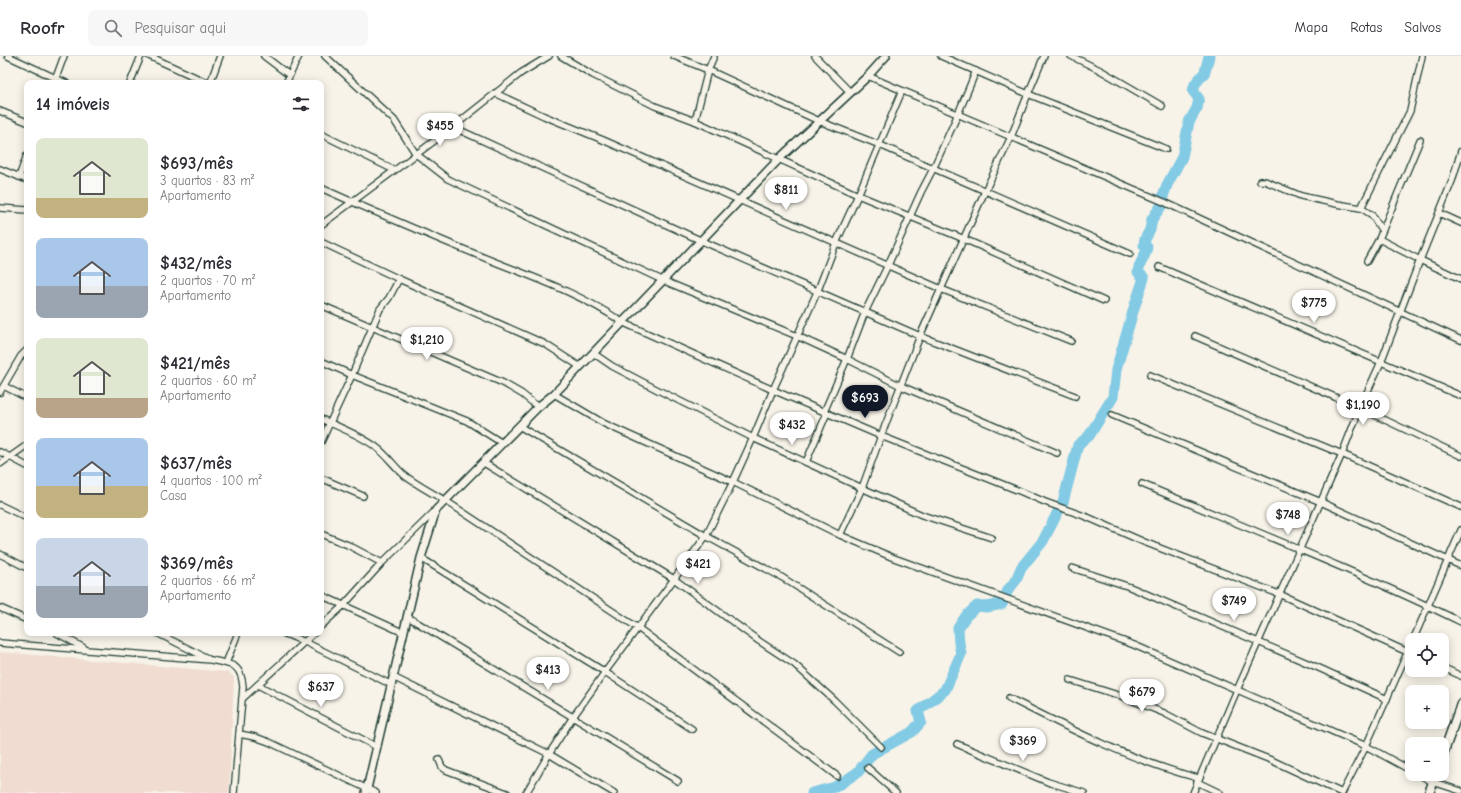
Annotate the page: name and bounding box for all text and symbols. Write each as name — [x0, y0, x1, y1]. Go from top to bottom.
search box — [88, 10, 368, 46]
text: Roofr — [20, 17, 64, 39]
icon: search — [102, 17, 124, 39]
text: Pesquisar aqui — [134, 19, 226, 37]
text: Mapa — [1295, 19, 1328, 36]
text: Rotas — [1350, 19, 1382, 36]
text: Salvos — [1404, 19, 1441, 36]
icon: filters — [290, 93, 312, 115]
text: 14 imóveis — [36, 95, 110, 114]
pin: $455 — [416, 113, 464, 147]
text: $455 — [426, 118, 454, 133]
icon: home — [68, 154, 116, 202]
text: $693/mês — [160, 154, 233, 173]
text: 3 quartos · 83 m² — [160, 173, 254, 188]
pin: $811 — [762, 177, 810, 211]
text: $811 — [774, 182, 798, 197]
text: Apartamento — [160, 188, 231, 203]
icon: home — [68, 254, 116, 302]
text: $432/mês — [160, 254, 232, 273]
text: 2 quartos · 70 m² — [160, 273, 255, 288]
text: Apartamento — [160, 288, 231, 303]
pin: $775 — [1290, 290, 1338, 324]
text: $775 — [1301, 295, 1327, 310]
pin: $1,210 — [394, 327, 460, 361]
text: $1,210 — [410, 332, 444, 347]
icon: home — [68, 354, 116, 402]
text: $421/mês — [160, 354, 230, 373]
text: 2 quartos · 60 m² — [160, 373, 256, 388]
pin: $693 — [841, 385, 889, 419]
text: Apartamento — [160, 388, 231, 403]
text: $693 — [851, 390, 879, 405]
pin: $1,190 — [1330, 392, 1396, 426]
text: $1,190 — [1346, 397, 1380, 412]
pin: $432 — [768, 412, 816, 446]
text: $432 — [779, 417, 805, 432]
icon: home — [68, 454, 116, 502]
text: $637/mês — [160, 454, 232, 473]
text: 4 quartos · 100 m² — [160, 473, 262, 488]
text: Casa — [160, 488, 187, 503]
pin: $748 — [1264, 502, 1312, 536]
text: $748 — [1275, 507, 1301, 522]
pin: $421 — [674, 551, 722, 585]
icon: home — [68, 554, 116, 602]
text: $369/mês — [160, 554, 233, 573]
text: $421 — [685, 556, 711, 571]
text: 2 quartos · 66 m² — [160, 573, 255, 588]
text: Apartamento — [160, 588, 231, 603]
pin: $749 — [1210, 588, 1258, 622]
text: $749 — [1221, 593, 1247, 608]
map controls — [1405, 633, 1449, 781]
button: locate — [1405, 633, 1449, 677]
pin: $413 — [524, 657, 572, 691]
text: $413 — [535, 662, 561, 677]
pin: $637 — [297, 674, 345, 708]
text: $637 — [308, 679, 334, 694]
pin: $679 — [1118, 679, 1166, 713]
text: $679 — [1128, 684, 1156, 699]
button: + — [1405, 685, 1449, 729]
pin: $369 — [999, 728, 1047, 762]
text: $369 — [1009, 733, 1037, 748]
button: − — [1405, 737, 1449, 781]

